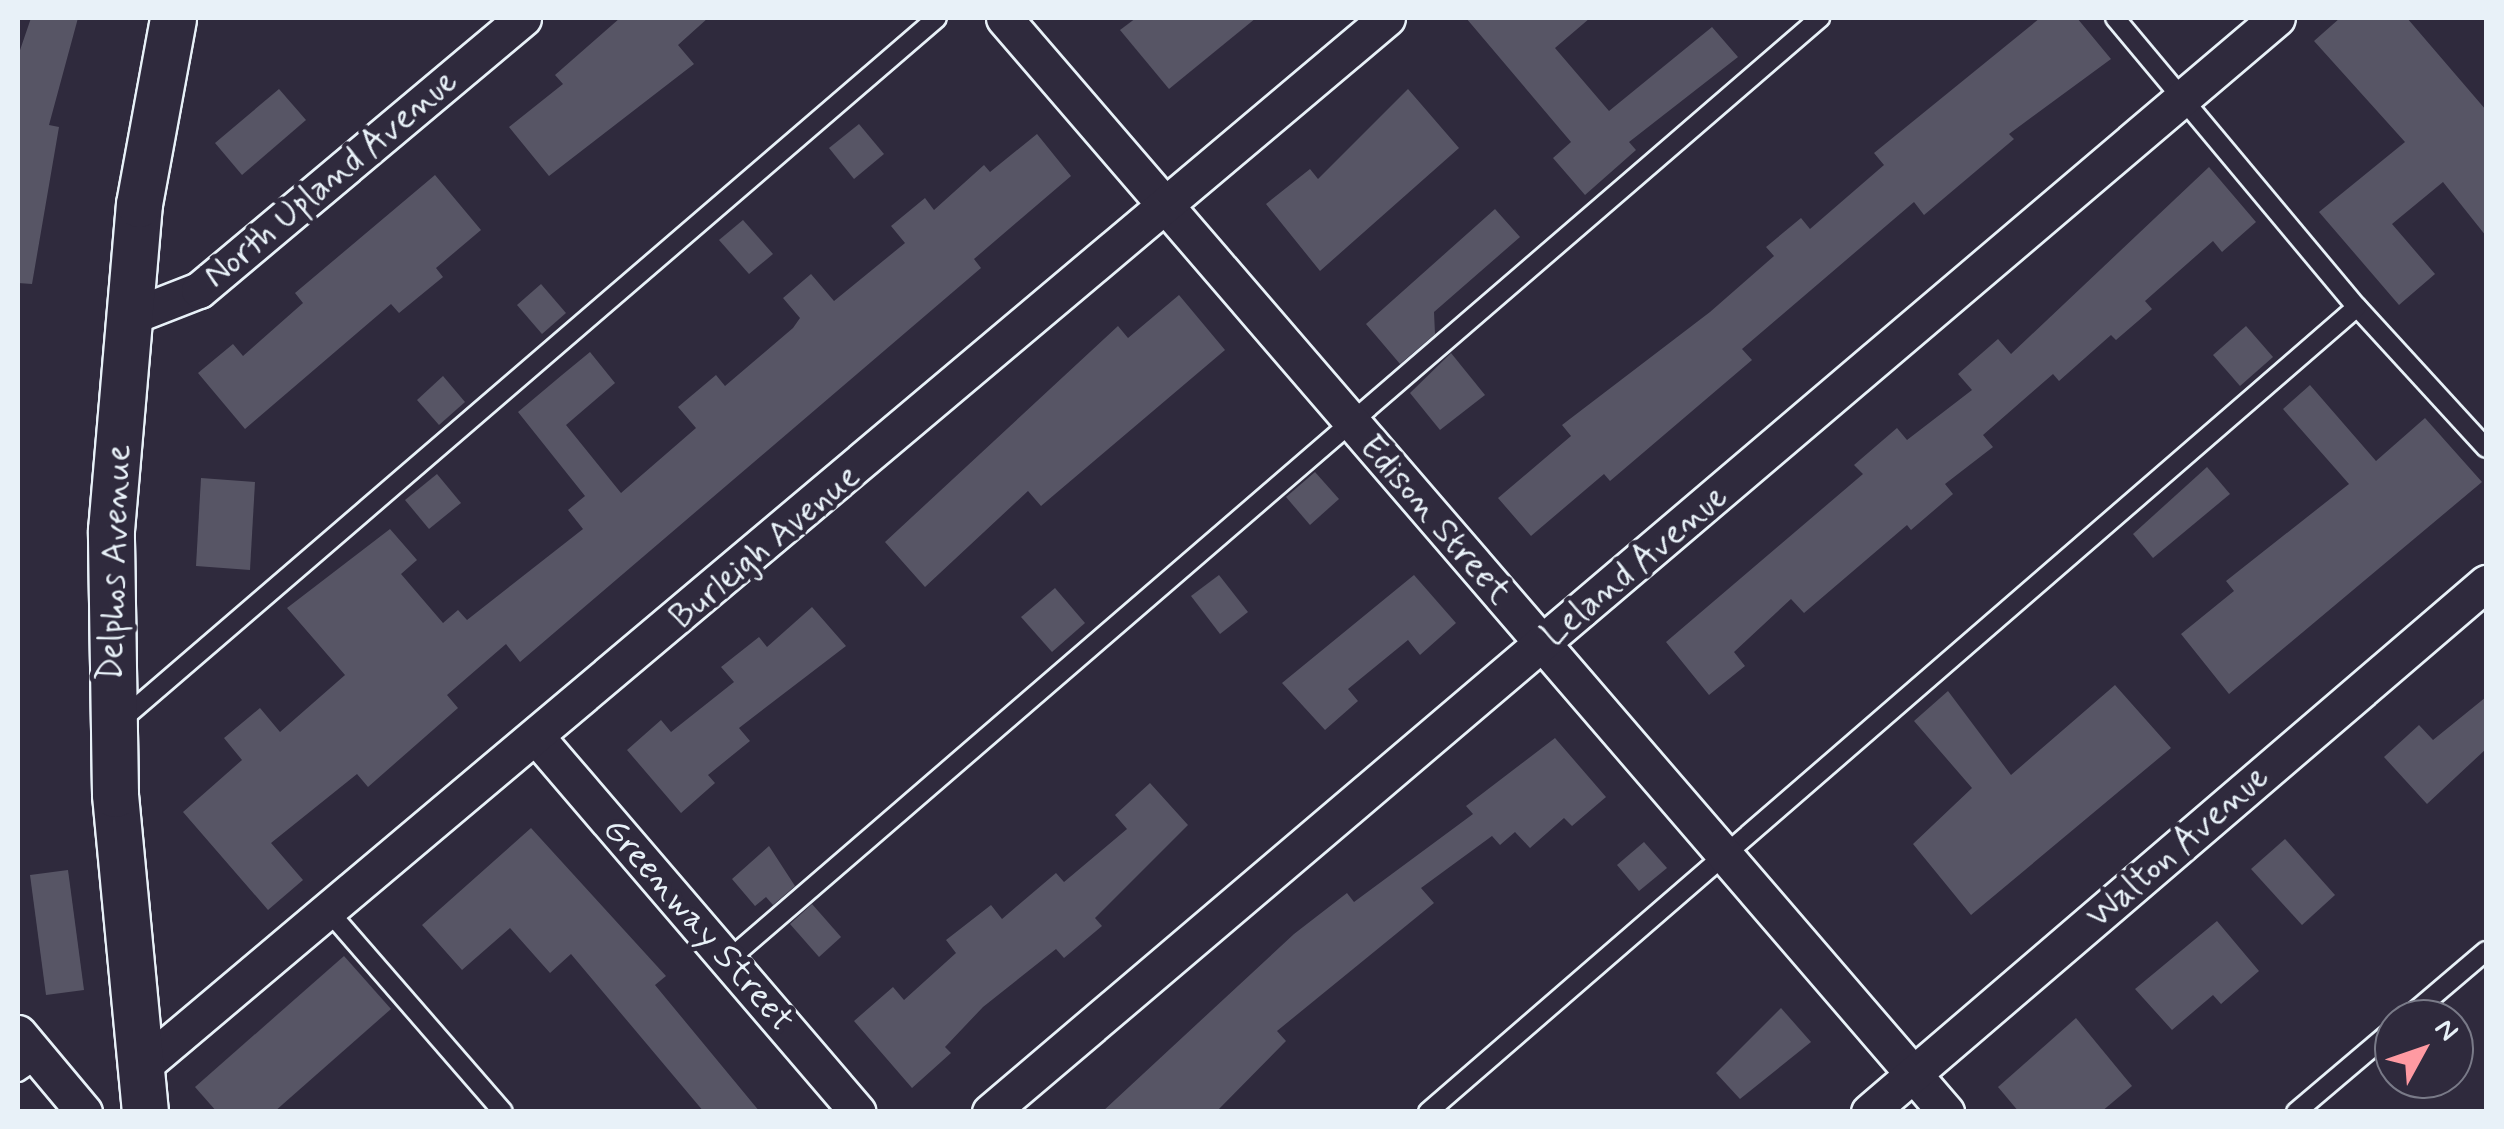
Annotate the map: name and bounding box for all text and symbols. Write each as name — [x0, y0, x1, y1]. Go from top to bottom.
street label: North Upland Avenue — [197, 62, 465, 296]
street label: Edison Street — [1350, 427, 1520, 613]
street label: Delphos Avenue — [90, 449, 140, 677]
street label: Burleigh Avenue — [661, 455, 869, 639]
street label: Leland Avenue — [1535, 477, 1735, 655]
street label: Walton Avenue — [2080, 758, 2276, 936]
street label: Greenway Street — [594, 810, 802, 1040]
north arrow — [2374, 999, 2474, 1099]
text: N — [2426, 1012, 2466, 1050]

